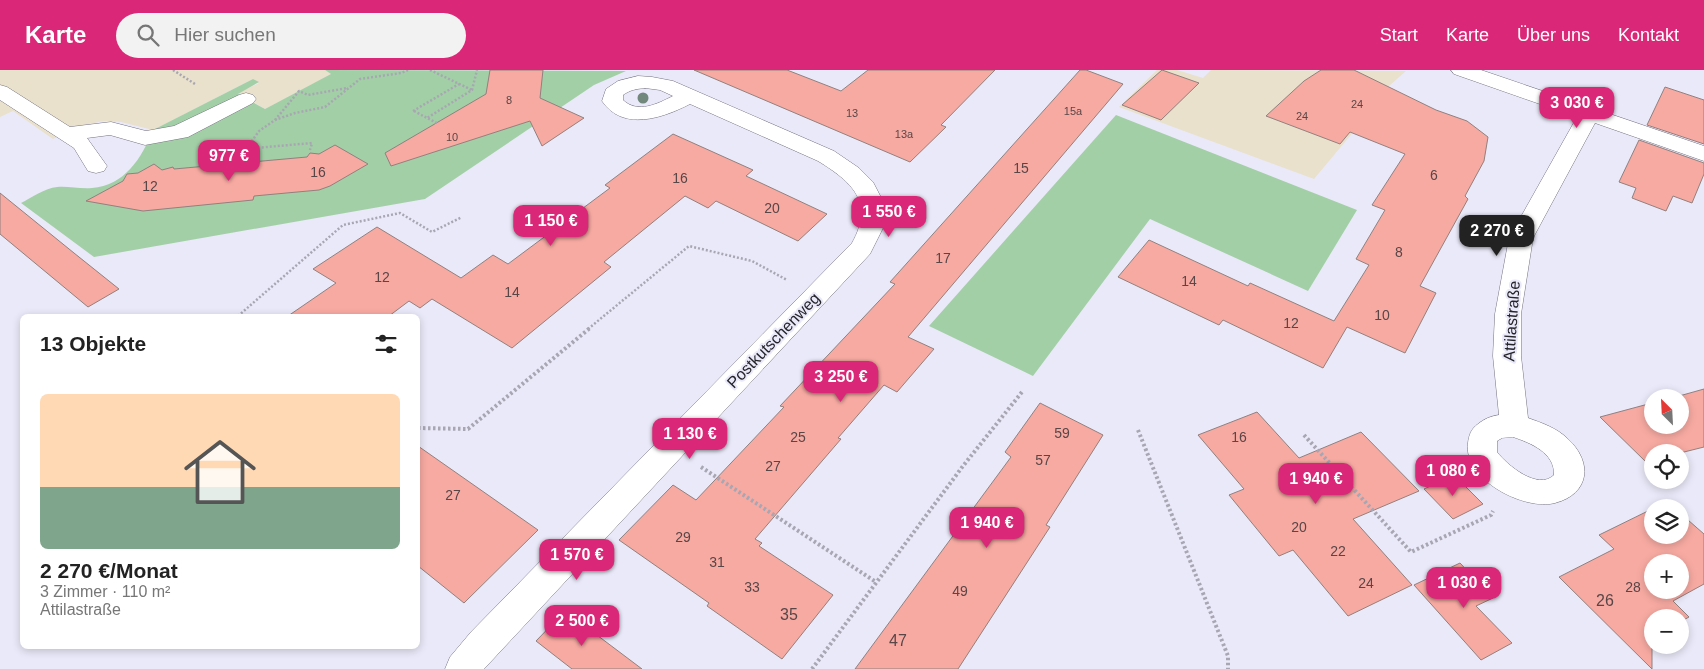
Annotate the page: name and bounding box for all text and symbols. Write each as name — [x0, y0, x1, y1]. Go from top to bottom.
search box — [116, 13, 466, 58]
text: Karte — [25, 21, 86, 48]
icon: search — [134, 21, 162, 49]
text: Hier suchen — [174, 24, 276, 45]
text: Start — [1380, 25, 1418, 45]
text: Karte — [1446, 25, 1489, 45]
text: Über uns — [1517, 25, 1590, 45]
text: Kontakt — [1618, 25, 1679, 45]
pin: 3 030 € — [1531, 87, 1623, 129]
house number: 8 — [506, 94, 512, 106]
text: 3 030 € — [1550, 94, 1604, 111]
house number: 24 — [1351, 98, 1363, 110]
house number: 15a — [1064, 105, 1083, 117]
house number: 13 — [846, 107, 858, 119]
house number: 24 — [1296, 110, 1308, 122]
house number: 13a — [895, 128, 914, 140]
house number: 10 — [446, 131, 458, 143]
pin: 977 € — [194, 140, 264, 182]
text: 977 € — [209, 147, 249, 164]
house number: 15 — [1013, 160, 1029, 176]
house number: 16 — [310, 164, 326, 180]
house number: 6 — [1430, 167, 1438, 183]
house number: 16 — [672, 170, 688, 186]
house number: 12 — [142, 178, 158, 194]
pin: 1 550 € — [843, 196, 935, 238]
house number: 20 — [764, 200, 780, 216]
text: 1 550 € — [862, 203, 916, 220]
pin: 1 150 € — [505, 204, 597, 247]
text: 1 150 € — [524, 212, 578, 229]
pin: 2 270 € — [1451, 214, 1543, 257]
text: 2 270 € — [1470, 222, 1524, 239]
house number: 8 — [1395, 244, 1403, 260]
house number: 17 — [935, 250, 951, 266]
house number: 12 — [374, 269, 390, 285]
house number: 14 — [1181, 273, 1197, 289]
street label: Attilastraße — [1500, 280, 1523, 362]
house number: 14 — [504, 284, 520, 300]
street label: Postkutschenweg — [724, 289, 823, 391]
house number: 10 — [1374, 307, 1390, 323]
house number: 12 — [1283, 315, 1299, 331]
icon: filters — [372, 330, 400, 358]
text: 13 Objekte — [40, 332, 146, 355]
pin: 3 250 € — [795, 360, 887, 403]
text: 3 250 € — [814, 368, 868, 385]
north arrow — [1644, 389, 1689, 434]
map controls — [1644, 389, 1689, 654]
pin: 1 130 € — [644, 418, 736, 460]
text: 1 130 € — [663, 425, 717, 442]
house number: 59 — [1054, 425, 1070, 441]
icon: home — [175, 427, 265, 517]
house number: 25 — [790, 429, 806, 445]
house number: 16 — [1231, 429, 1247, 445]
button: locate — [1644, 444, 1689, 489]
house number: 57 — [1035, 452, 1051, 468]
pin: 1 080 € — [1407, 454, 1499, 497]
house number: 27 — [765, 458, 781, 474]
pin: 1 940 € — [1270, 462, 1362, 505]
text: 1 080 € — [1426, 462, 1480, 479]
text: 1 940 € — [1289, 470, 1343, 487]
house number: 27 — [445, 487, 461, 503]
button: layers — [1644, 499, 1689, 544]
pin: 1 940 € — [941, 506, 1033, 549]
text: 1 940 € — [960, 514, 1014, 531]
house number: 20 — [1291, 519, 1307, 535]
house number: 29 — [675, 529, 691, 545]
pin: 1 570 € — [531, 538, 623, 581]
house number: 22 — [1330, 543, 1346, 559]
text: 1 570 € — [550, 546, 604, 563]
house number: 31 — [709, 554, 725, 570]
button: + — [1644, 554, 1689, 599]
text: 2 270 €/Monat — [40, 559, 178, 582]
pin: 1 030 € — [1418, 566, 1510, 609]
text: 1 030 € — [1437, 574, 1491, 591]
house number: 24 — [1358, 575, 1374, 591]
house number: 33 — [744, 579, 760, 595]
house number: 28 — [1625, 579, 1641, 595]
text: 3 Zimmer · 110 m² — [40, 583, 170, 600]
house number: 49 — [952, 583, 968, 599]
house number: 26 — [1596, 592, 1614, 609]
text: Attilastraße — [40, 601, 121, 618]
pin: 2 500 € — [536, 604, 628, 647]
house number: 35 — [780, 606, 798, 623]
button: − — [1644, 609, 1689, 654]
text: 2 500 € — [555, 612, 609, 629]
house number: 47 — [889, 632, 907, 649]

